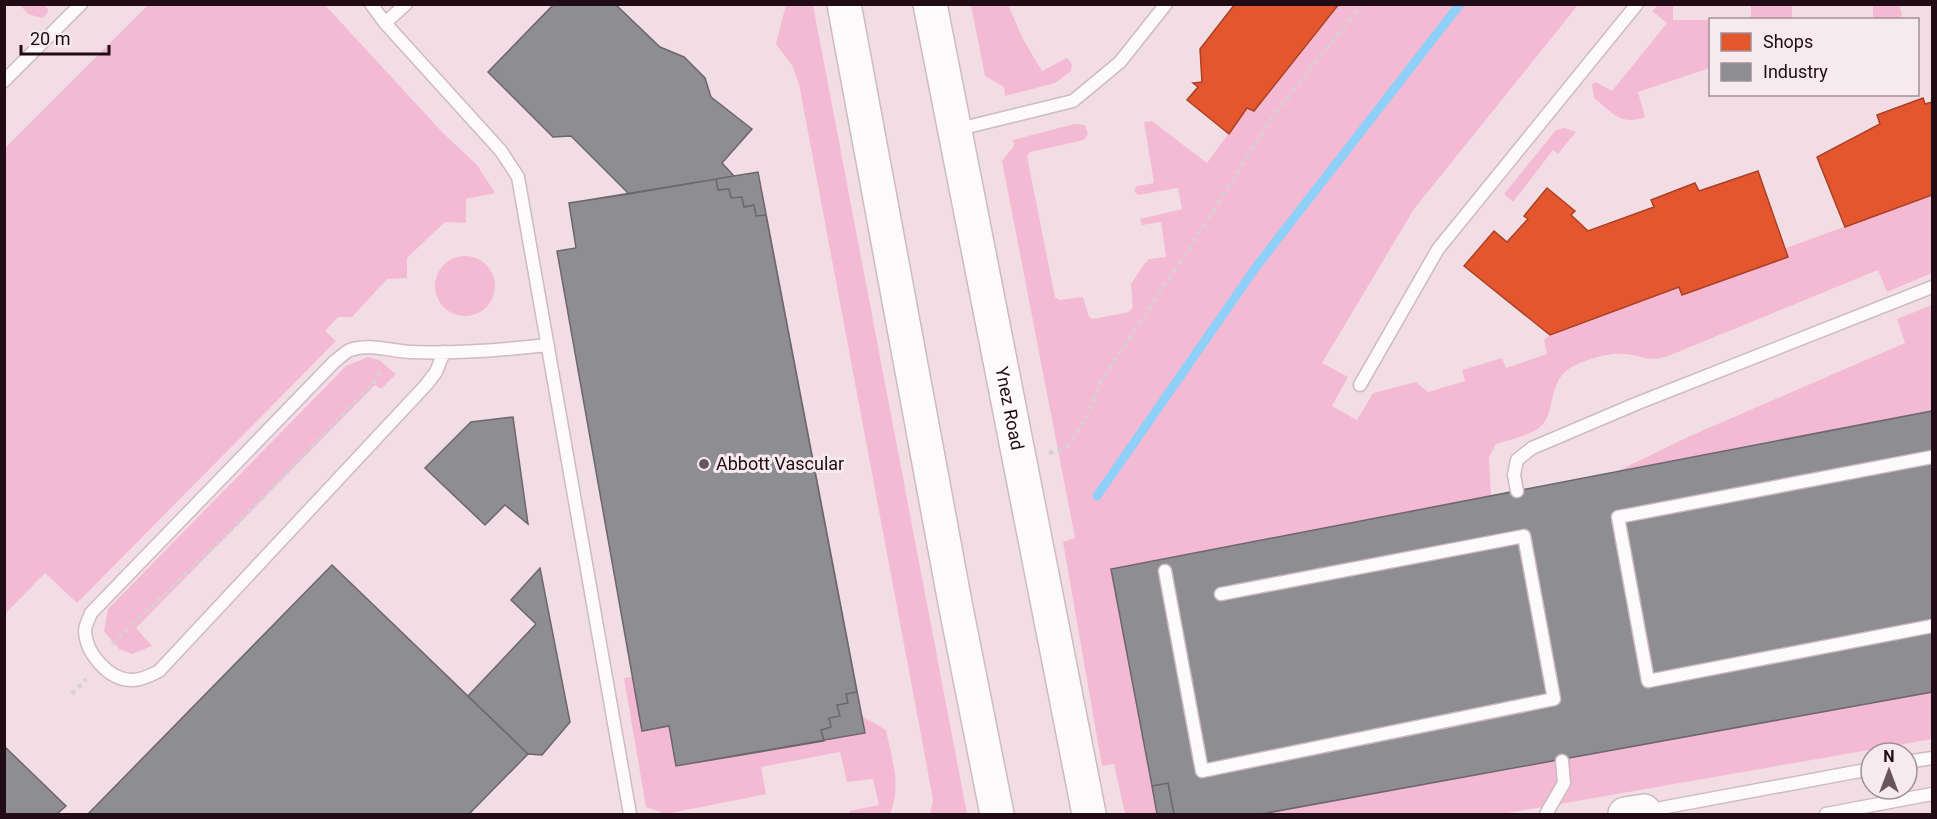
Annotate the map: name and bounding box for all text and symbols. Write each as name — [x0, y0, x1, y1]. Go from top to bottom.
scale bar — [21, 18, 110, 56]
legend — [1709, 18, 1919, 96]
text: 20 m — [30, 28, 70, 49]
text: Shops — [1763, 31, 1813, 52]
text: Industry — [1763, 61, 1828, 82]
street label: Ynez Road — [991, 365, 1028, 452]
place label: Abbott Vascular — [716, 453, 844, 474]
marker: Abbott Vascular — [697, 457, 711, 471]
north arrow — [1859, 741, 1919, 801]
text: N — [1883, 747, 1895, 766]

